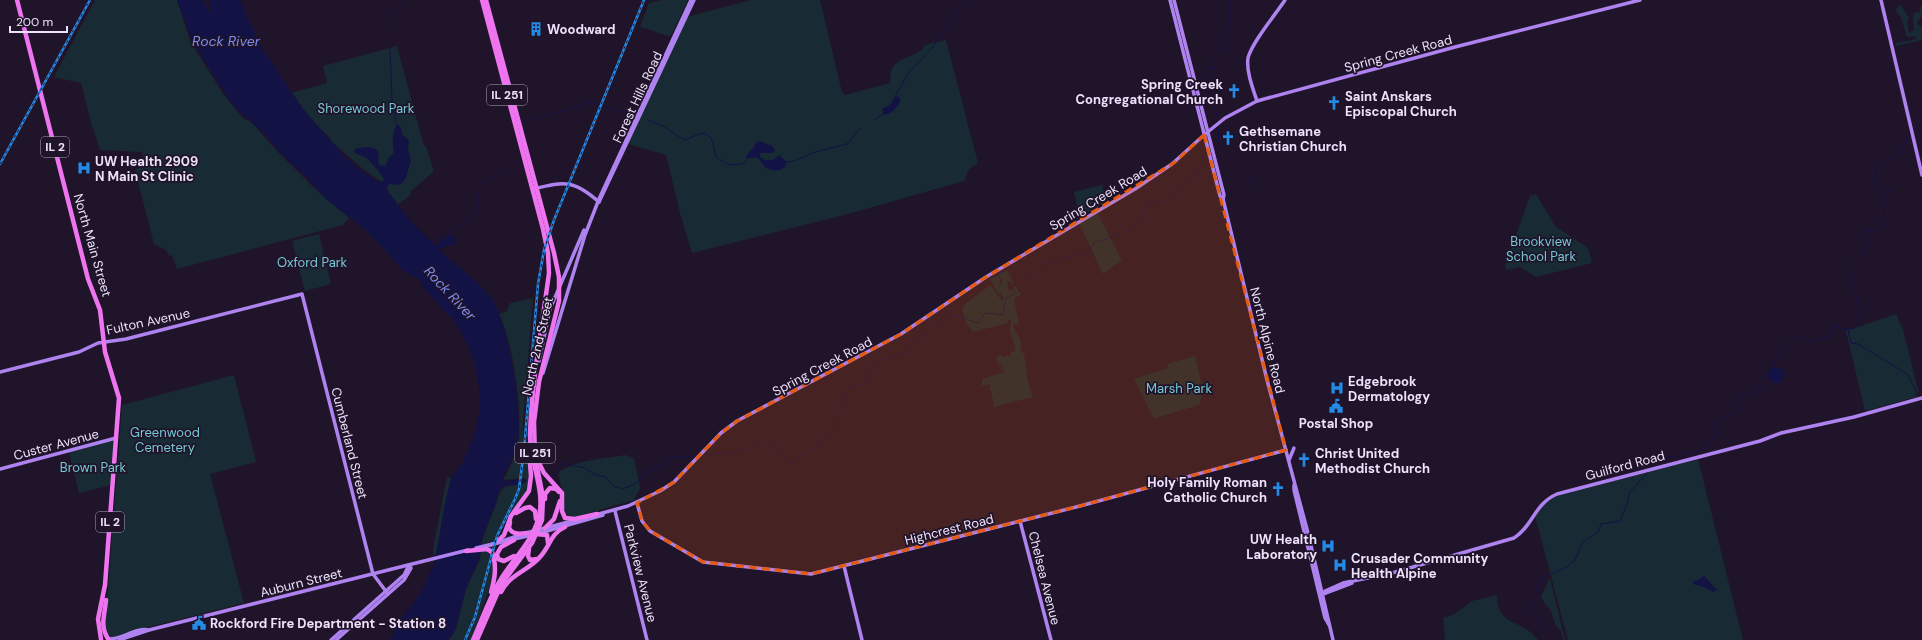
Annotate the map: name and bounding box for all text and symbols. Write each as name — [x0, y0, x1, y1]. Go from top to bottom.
scale bar — [10, 8, 67, 34]
text: 200 m — [16, 14, 53, 30]
building icon: Woodward — [528, 21, 544, 37]
place label: Woodward — [547, 21, 616, 38]
street label: Spring Creek Road — [1342, 31, 1454, 76]
water label: Rock River — [192, 32, 261, 50]
street label: Forest Hills Road — [609, 49, 666, 146]
place label: Spring Creek Congregational Church — [1075, 76, 1223, 108]
church icon: Spring Creek Congregational Church — [1226, 83, 1242, 99]
road number: IL 251 — [487, 85, 527, 105]
place label: Saint Anskars Episcopal Church — [1345, 88, 1457, 120]
church icon: Saint Anskars Episcopal Church — [1326, 95, 1342, 111]
park label: Shorewood Park — [318, 100, 415, 117]
place label: Gethsemane Christian Church — [1239, 123, 1347, 155]
church icon: Gethsemane Christian Church — [1220, 130, 1236, 146]
road number: IL 2 — [41, 137, 69, 157]
place label: UW Health 2909 N Main St Clinic — [95, 153, 198, 185]
hospital icon: UW Health 2909 N Main St Clinic — [76, 160, 92, 176]
street label: Spring Creek Road — [1046, 163, 1150, 234]
street label: North Main Street — [70, 192, 115, 299]
park label: Brookview School Park — [1506, 233, 1576, 265]
park label: Oxford Park — [277, 254, 348, 271]
water label: Rock River — [420, 262, 480, 325]
street label: North Alpine Road — [1246, 285, 1289, 395]
street label: North 2nd Street — [518, 295, 557, 397]
street label: Fulton Avenue — [105, 304, 191, 339]
street label: Spring Creek Road — [769, 333, 875, 400]
place label: Edgebrook Dermatology — [1348, 373, 1430, 405]
park label: Marsh Park — [1146, 380, 1212, 397]
hospital icon: Edgebrook Dermatology — [1329, 380, 1345, 396]
street label: Cumberland Street — [327, 385, 372, 501]
public building icon: Postal Shop — [1328, 398, 1344, 414]
place label: Postal Shop — [1299, 415, 1373, 432]
park label: Greenwood Cemetery — [130, 424, 200, 456]
street label: Custer Avenue — [12, 425, 101, 464]
road number: IL 251 — [515, 443, 555, 463]
place label: Christ United Methodist Church — [1315, 445, 1430, 477]
street label: Guilford Road — [1584, 447, 1667, 484]
church icon: Christ United Methodist Church — [1296, 452, 1312, 468]
park label: Brown Park — [60, 459, 127, 476]
place label: Holy Family Roman Catholic Church — [1147, 474, 1267, 506]
church icon: Holy Family Roman Catholic Church — [1270, 481, 1286, 497]
street label: Highcrest Road — [903, 510, 995, 549]
road number: IL 2 — [96, 512, 124, 532]
street label: Parkview Avenue — [620, 522, 661, 624]
street label: Chelsea Avenue — [1025, 530, 1064, 627]
place label: UW Health Laboratory — [1246, 531, 1317, 563]
hospital icon: UW Health Laboratory — [1320, 538, 1336, 554]
place label: Crusader Community Health Alpine — [1351, 550, 1488, 582]
hospital icon: Crusader Community Health Alpine — [1332, 557, 1348, 573]
street label: Auburn Street — [258, 564, 344, 601]
public building icon: Rockford Fire Department - Station 8 — [191, 615, 207, 631]
place label: Rockford Fire Department - Station 8 — [210, 615, 446, 632]

